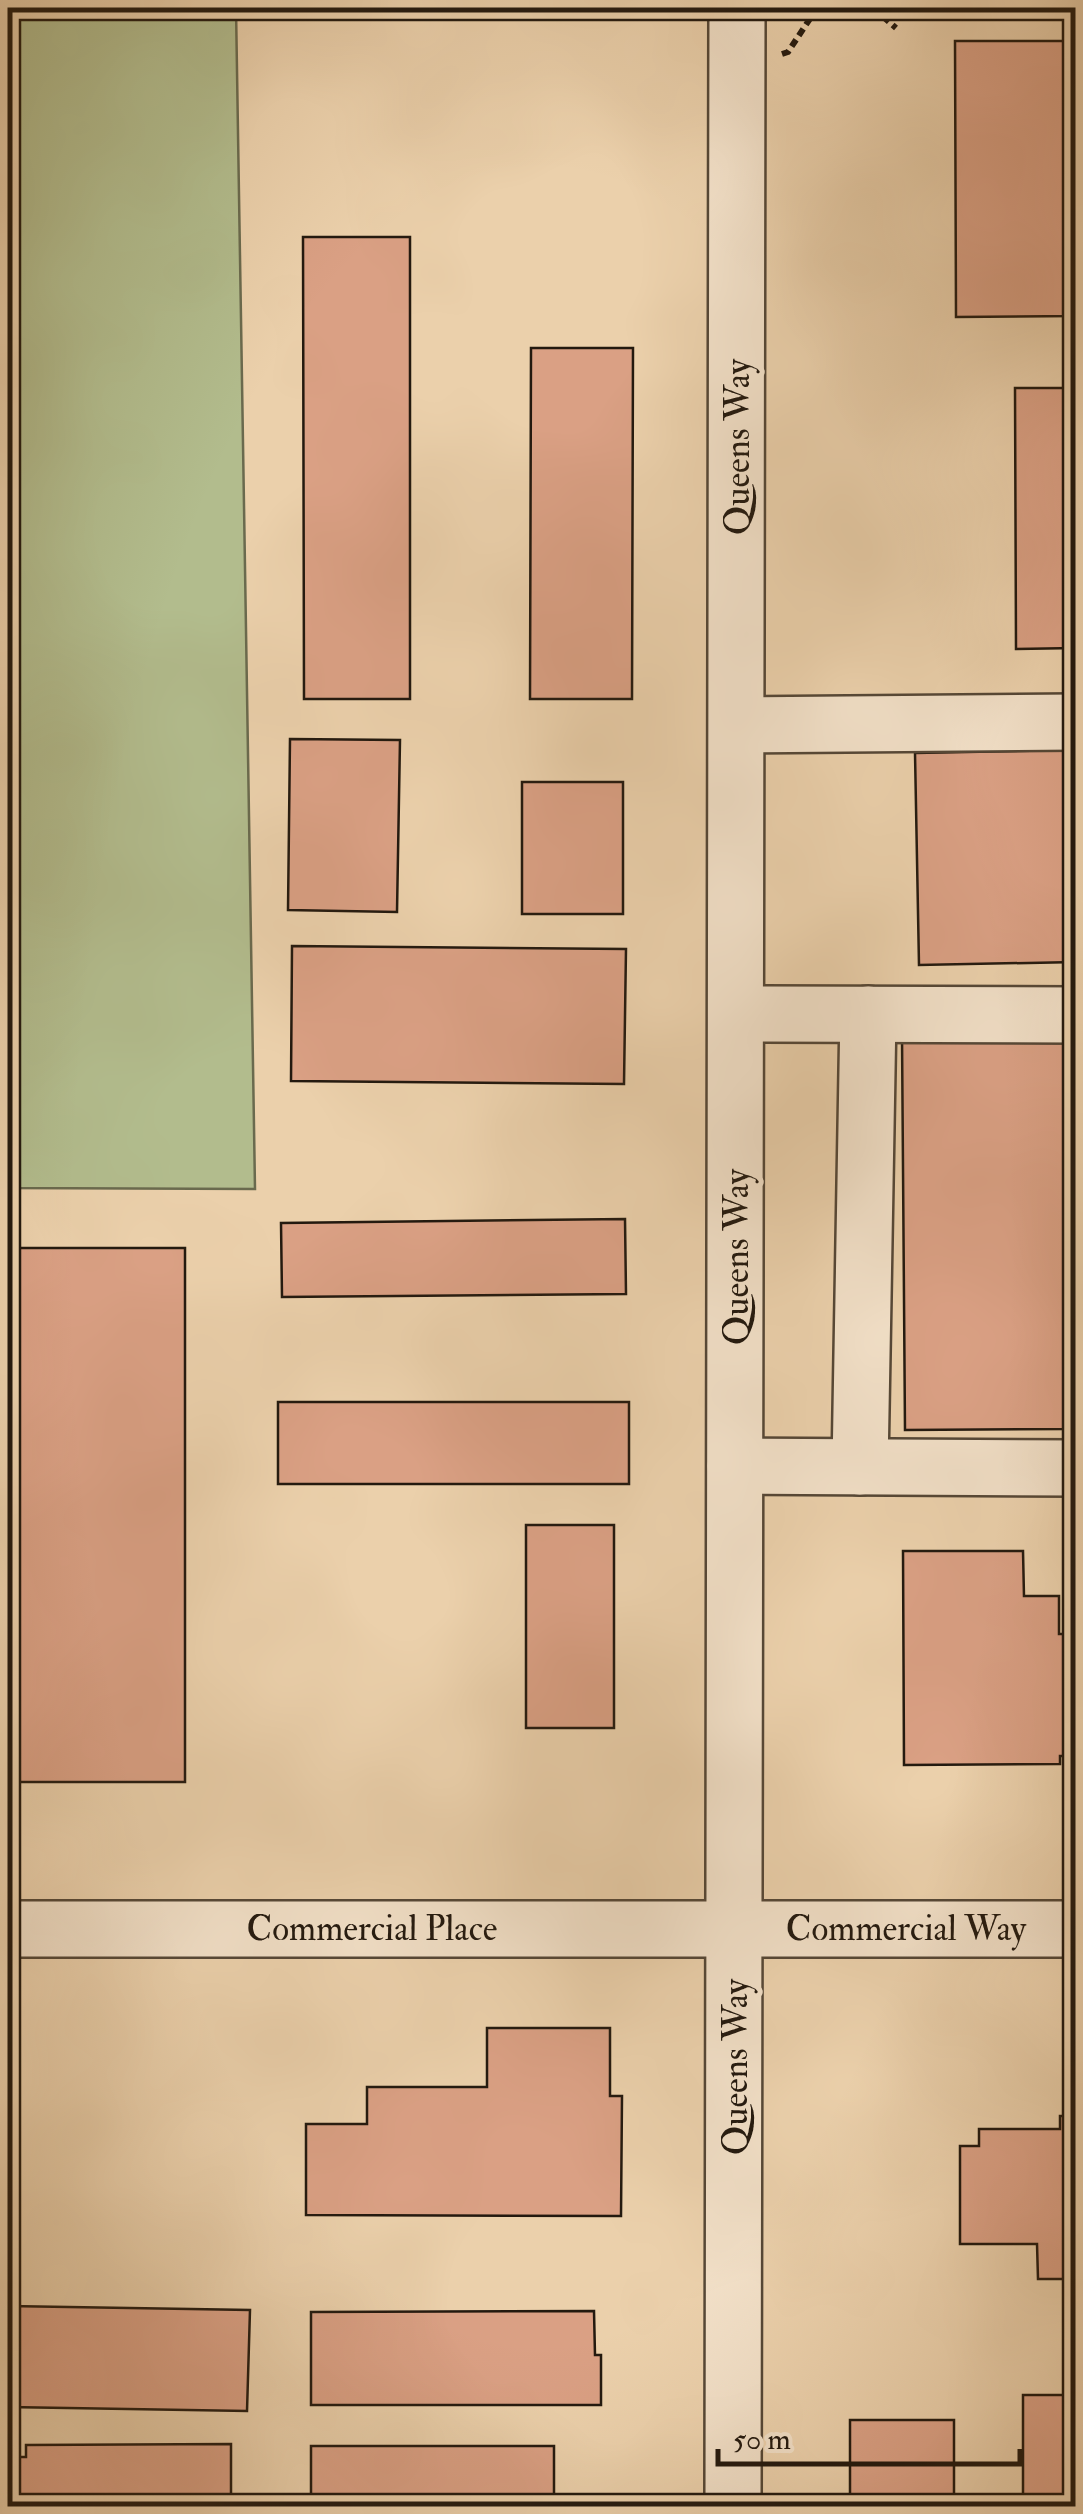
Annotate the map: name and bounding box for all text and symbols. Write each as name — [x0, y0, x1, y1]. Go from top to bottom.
street label: Queens Way — [716, 358, 760, 535]
street label: Queens Way — [715, 1168, 759, 1345]
street label: Commercial Place — [247, 1907, 497, 1951]
street label: Commercial Way — [786, 1907, 1027, 1951]
street label: Queens Way — [714, 1978, 758, 2155]
scale bar — [718, 2404, 1020, 2466]
text: 50 m — [733, 2421, 791, 2458]

